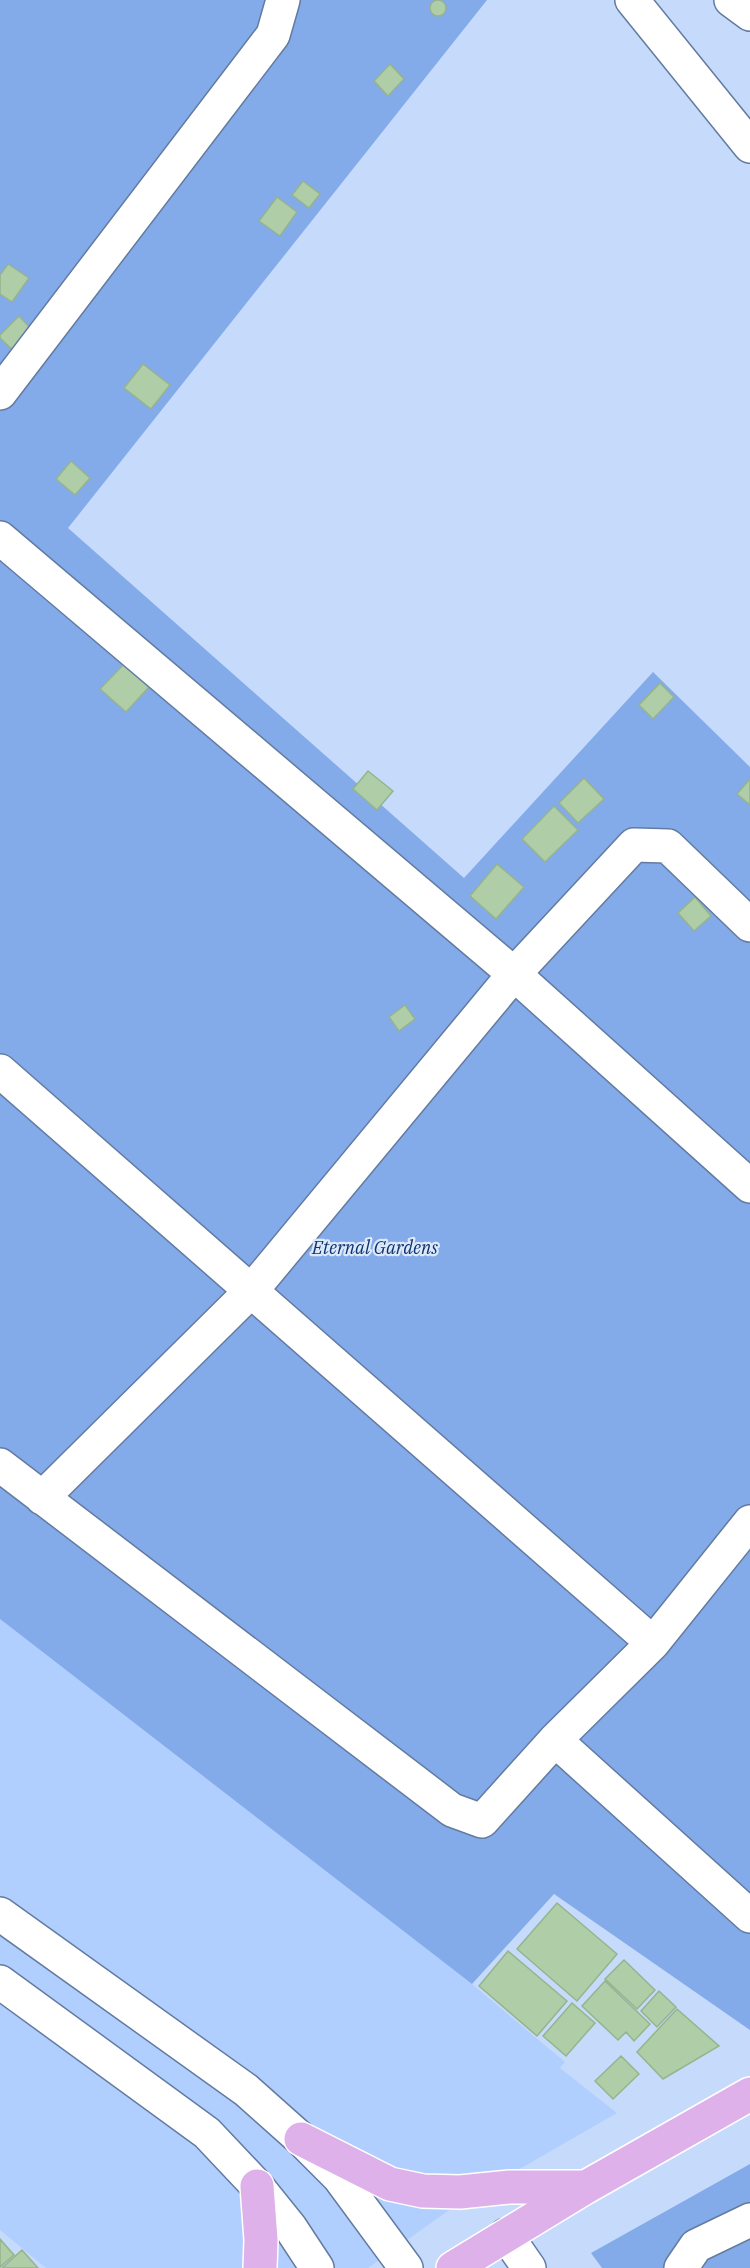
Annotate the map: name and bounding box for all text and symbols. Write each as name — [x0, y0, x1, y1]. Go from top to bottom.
park label: Eternal Gardens — [311, 1236, 438, 1259]

